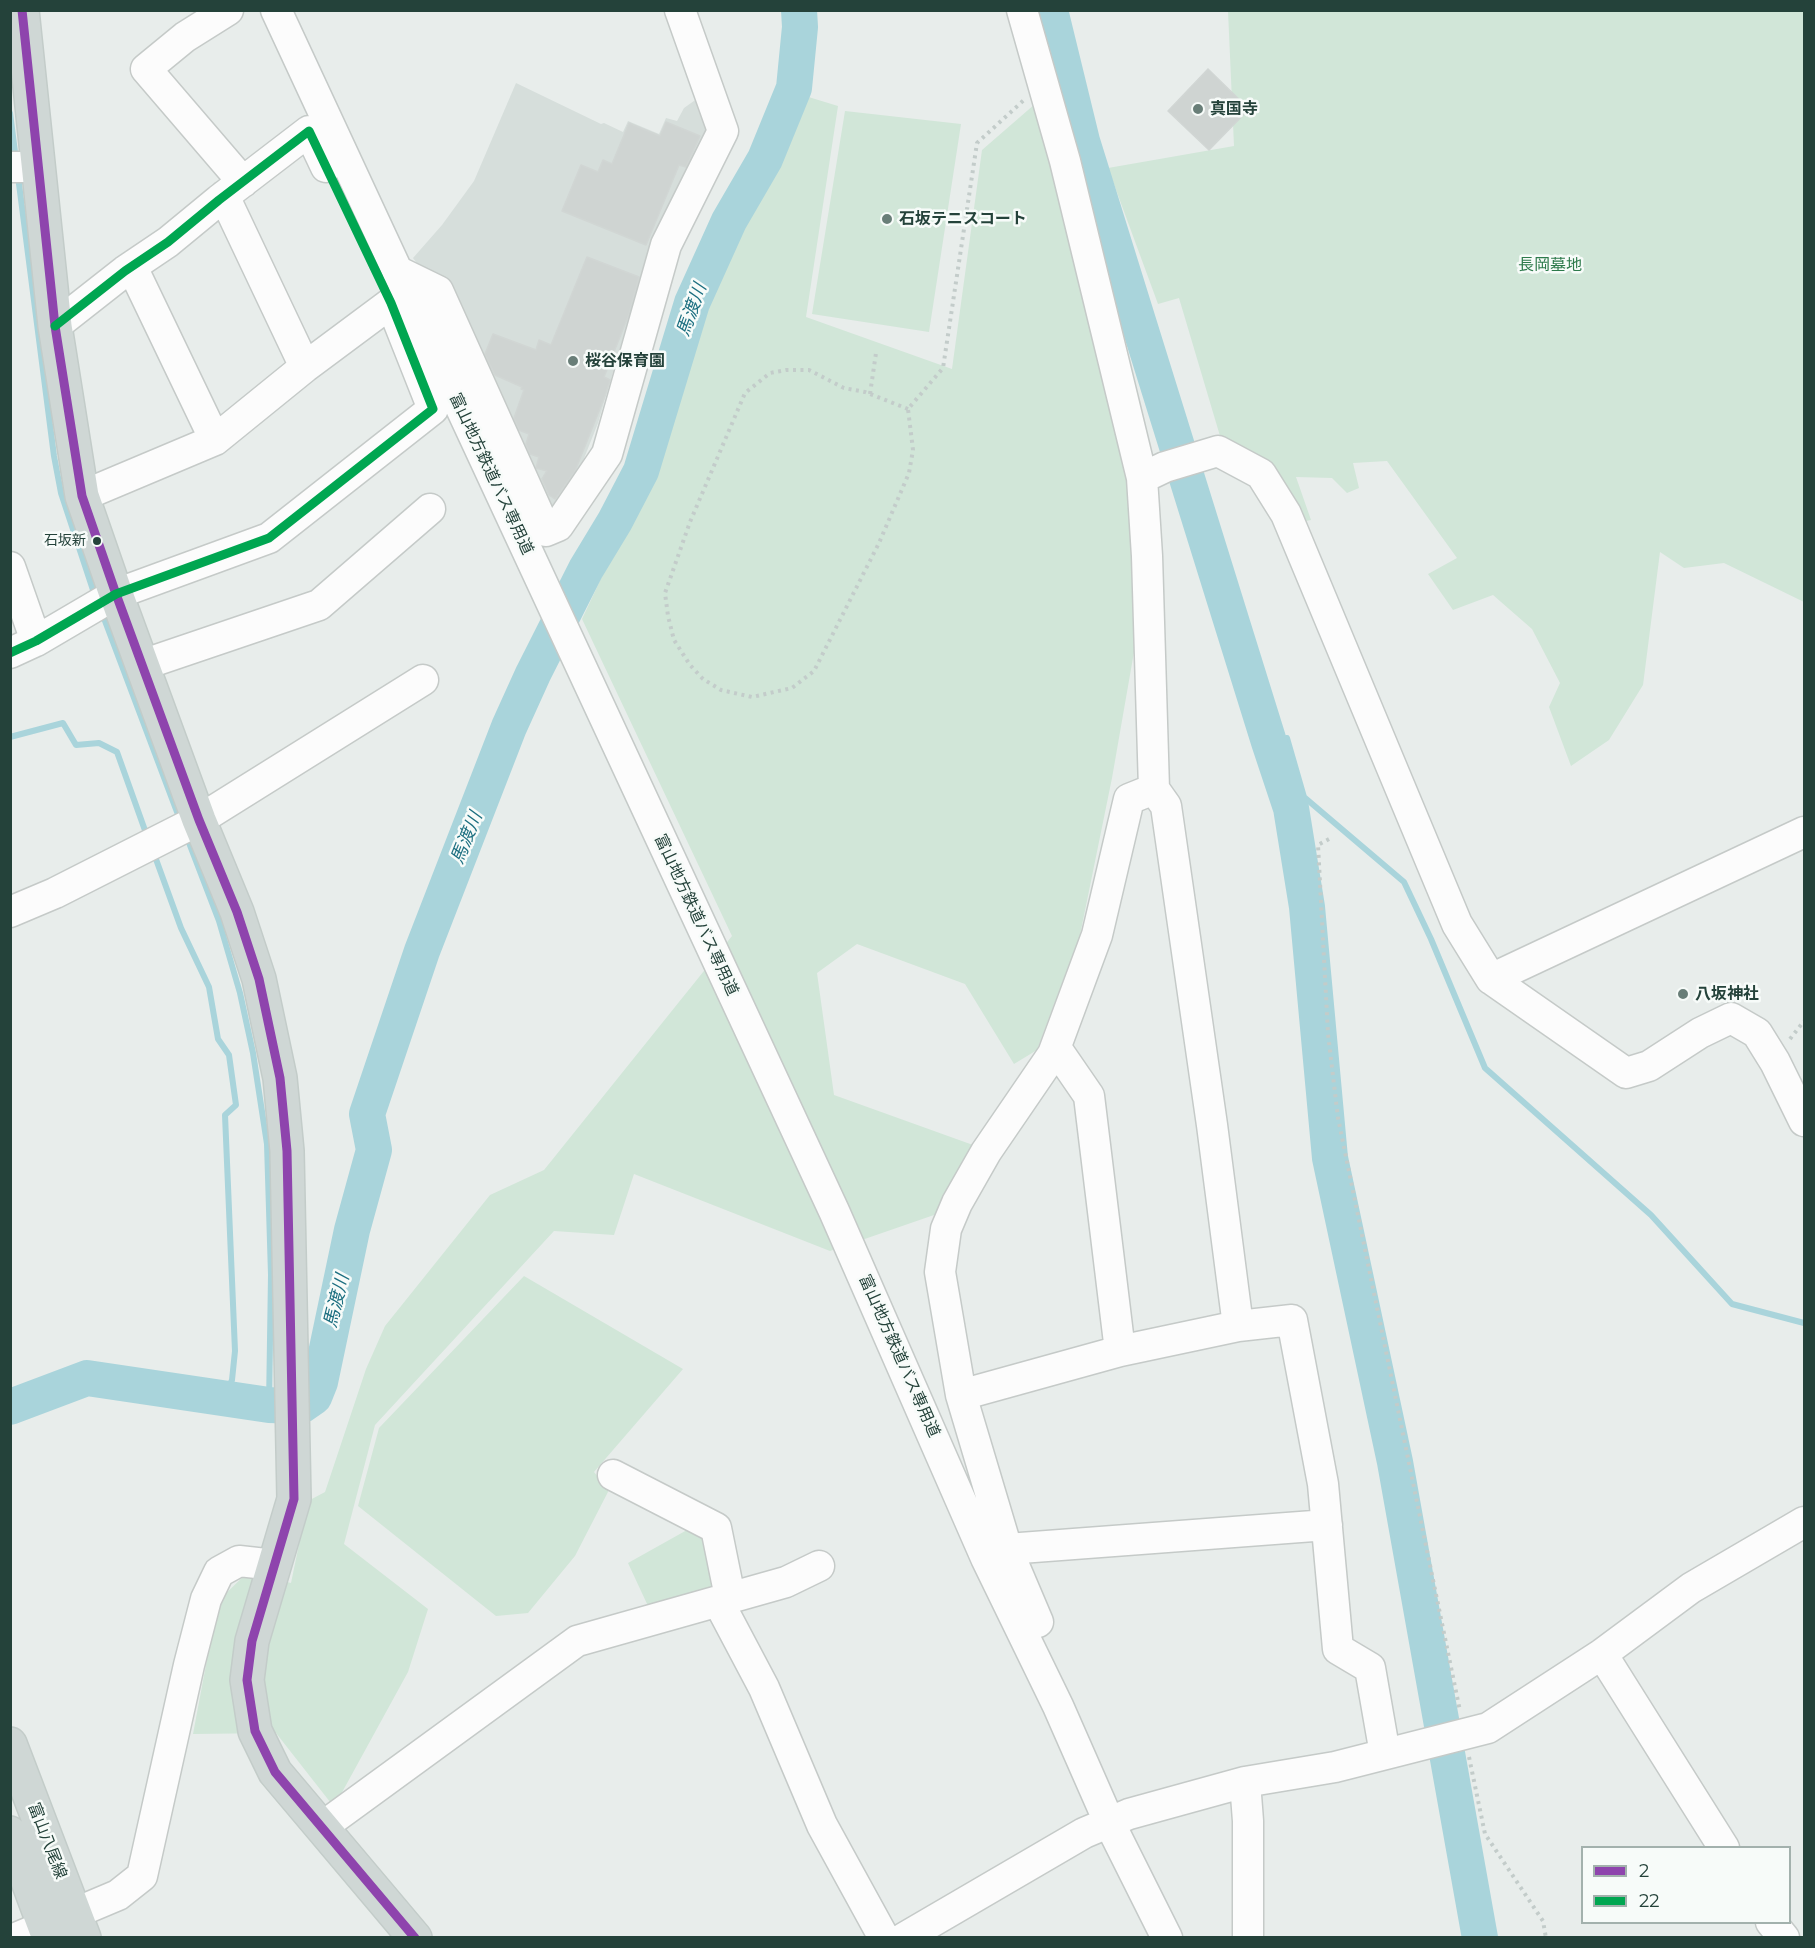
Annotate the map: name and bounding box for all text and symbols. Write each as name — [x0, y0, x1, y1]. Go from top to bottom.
place label: 真国寺 — [1210, 99, 1258, 119]
marker: 真国寺 — [1191, 102, 1205, 116]
place label: 石坂テニスコート — [899, 209, 1027, 229]
marker: 石坂テニスコート — [880, 212, 894, 226]
park label: 長岡墓地 — [1518, 255, 1582, 275]
water label: 馬渡川 — [673, 281, 711, 339]
place label: 桜谷保育園 — [585, 351, 665, 371]
marker: 桜谷保育園 — [566, 354, 580, 368]
street label: 富山地方鉄道バス専用道 — [445, 390, 537, 558]
place label: 石坂新 — [44, 533, 86, 549]
marker: 石坂新 — [91, 535, 103, 547]
water label: 馬渡川 — [447, 809, 487, 867]
street label: 富山地方鉄道バス専用道 — [650, 831, 742, 999]
place label: 八坂神社 — [1695, 984, 1759, 1004]
marker: 八坂神社 — [1676, 987, 1690, 1001]
water label: 馬渡川 — [320, 1272, 354, 1330]
street label: 富山地方鉄道バス専用道 — [854, 1272, 944, 1440]
street label: 富山八尾線 — [24, 1800, 70, 1882]
legend — [1581, 1846, 1791, 1924]
text: 2 — [1639, 1860, 1649, 1882]
text: 22 — [1639, 1890, 1659, 1912]

